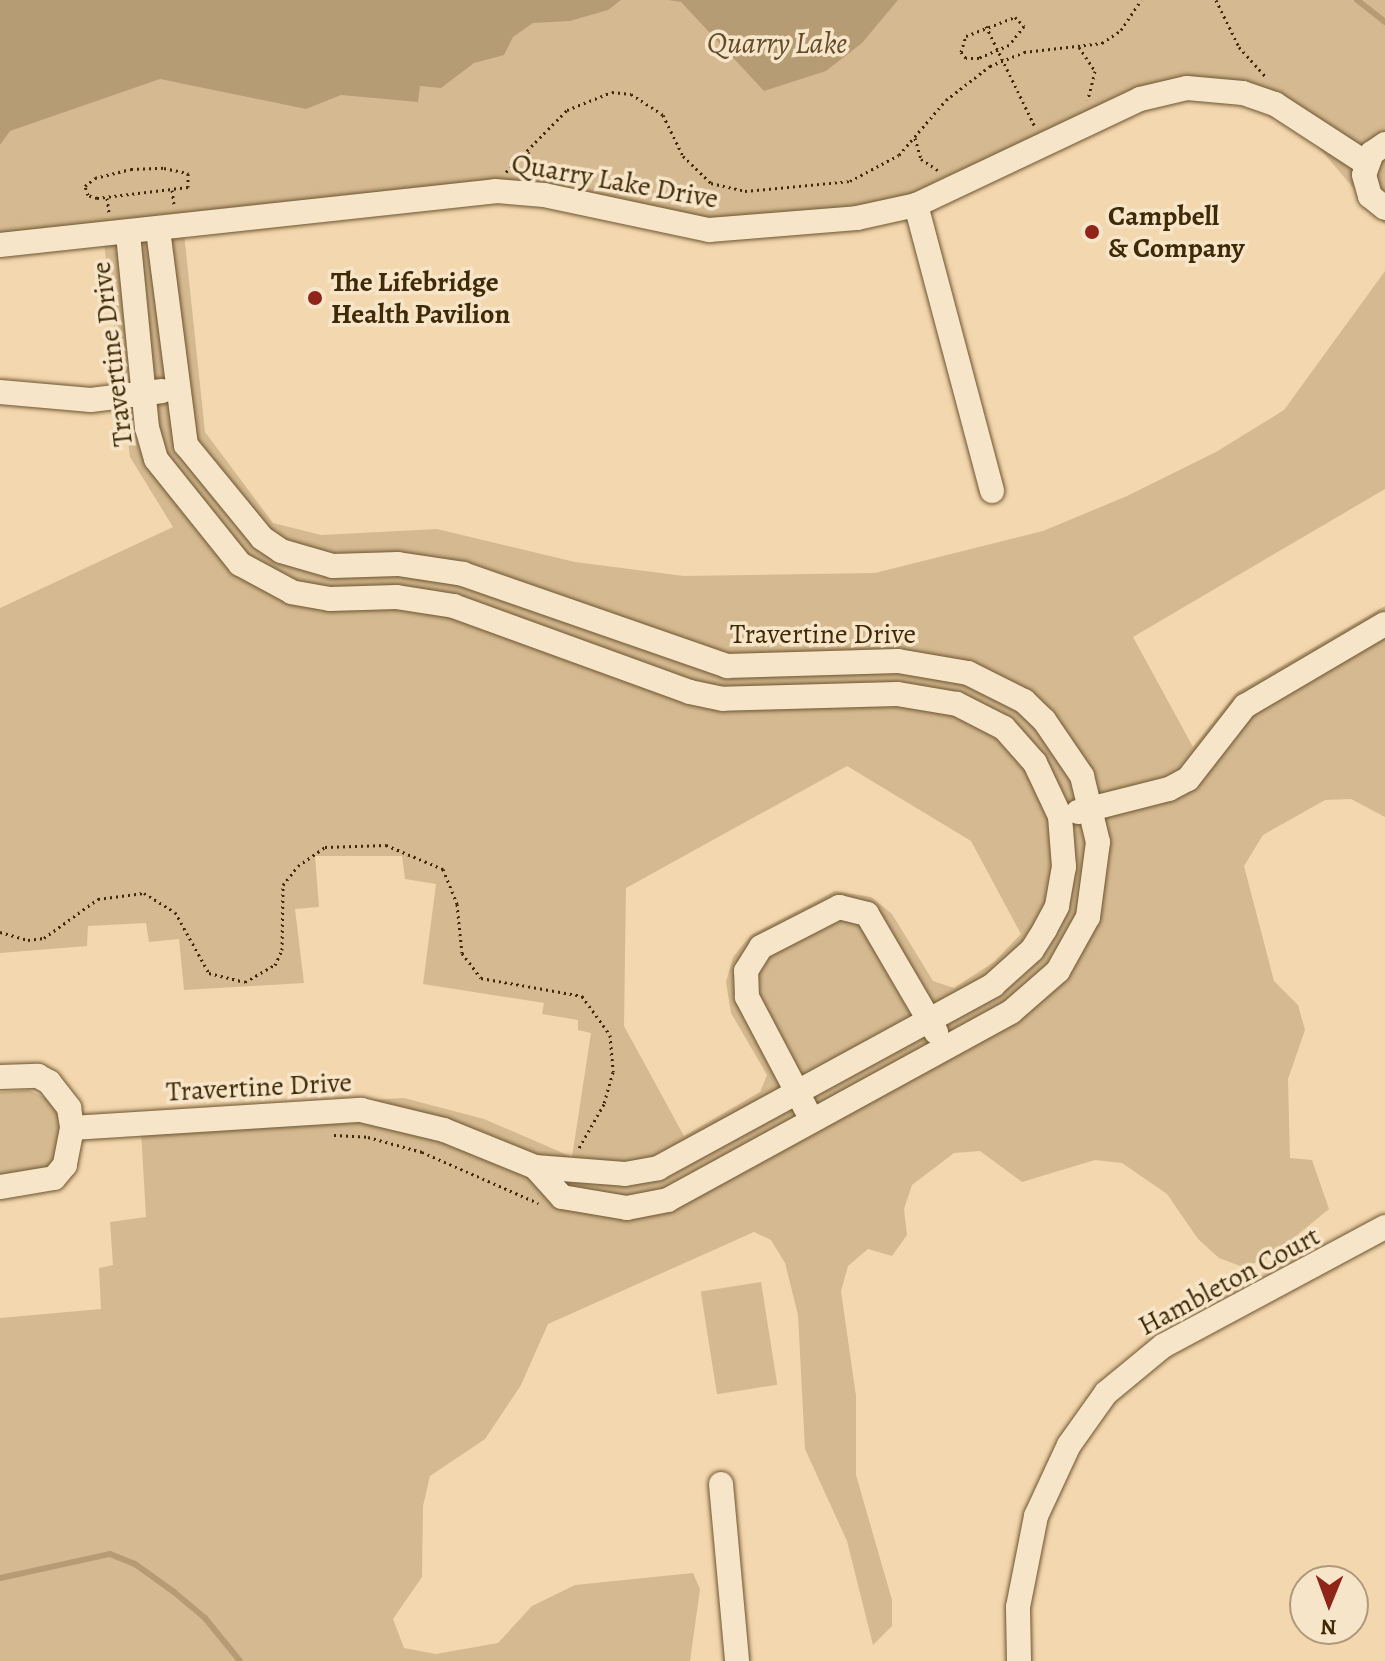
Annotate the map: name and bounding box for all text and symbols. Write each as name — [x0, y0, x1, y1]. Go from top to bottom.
water label: Quarry Lake — [707, 25, 847, 61]
street label: Quarry Lake Drive — [509, 146, 721, 216]
place label: Campbell & Company — [1108, 199, 1245, 265]
marker: Campbell & Company — [1083, 223, 1101, 241]
street label: Travertine Drive — [84, 260, 140, 448]
place label: The Lifebridge Health Pavilion — [331, 265, 510, 331]
marker: The Lifebridge Health Pavilion — [306, 289, 324, 307]
street label: Travertine Drive — [730, 617, 916, 651]
street label: Travertine Drive — [165, 1065, 353, 1109]
street label: Hambleton Court — [1133, 1219, 1325, 1343]
north arrow — [1289, 1565, 1369, 1645]
text: N — [1320, 1612, 1337, 1642]

